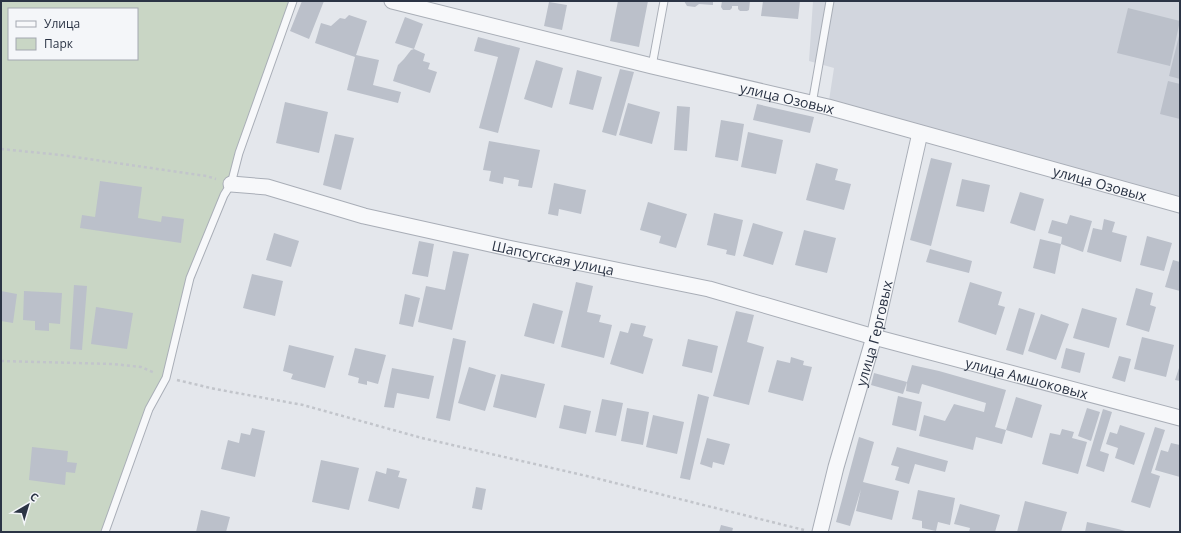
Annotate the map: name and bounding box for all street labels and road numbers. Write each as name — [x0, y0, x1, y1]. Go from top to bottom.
street label: улица Озовых — [738, 77, 837, 118]
street label: улица Озовых — [1051, 161, 1150, 205]
street label: Шапсугская улица — [490, 235, 616, 279]
street label: улица Герговых — [851, 278, 896, 388]
street label: улица Амшоковых — [964, 352, 1091, 403]

